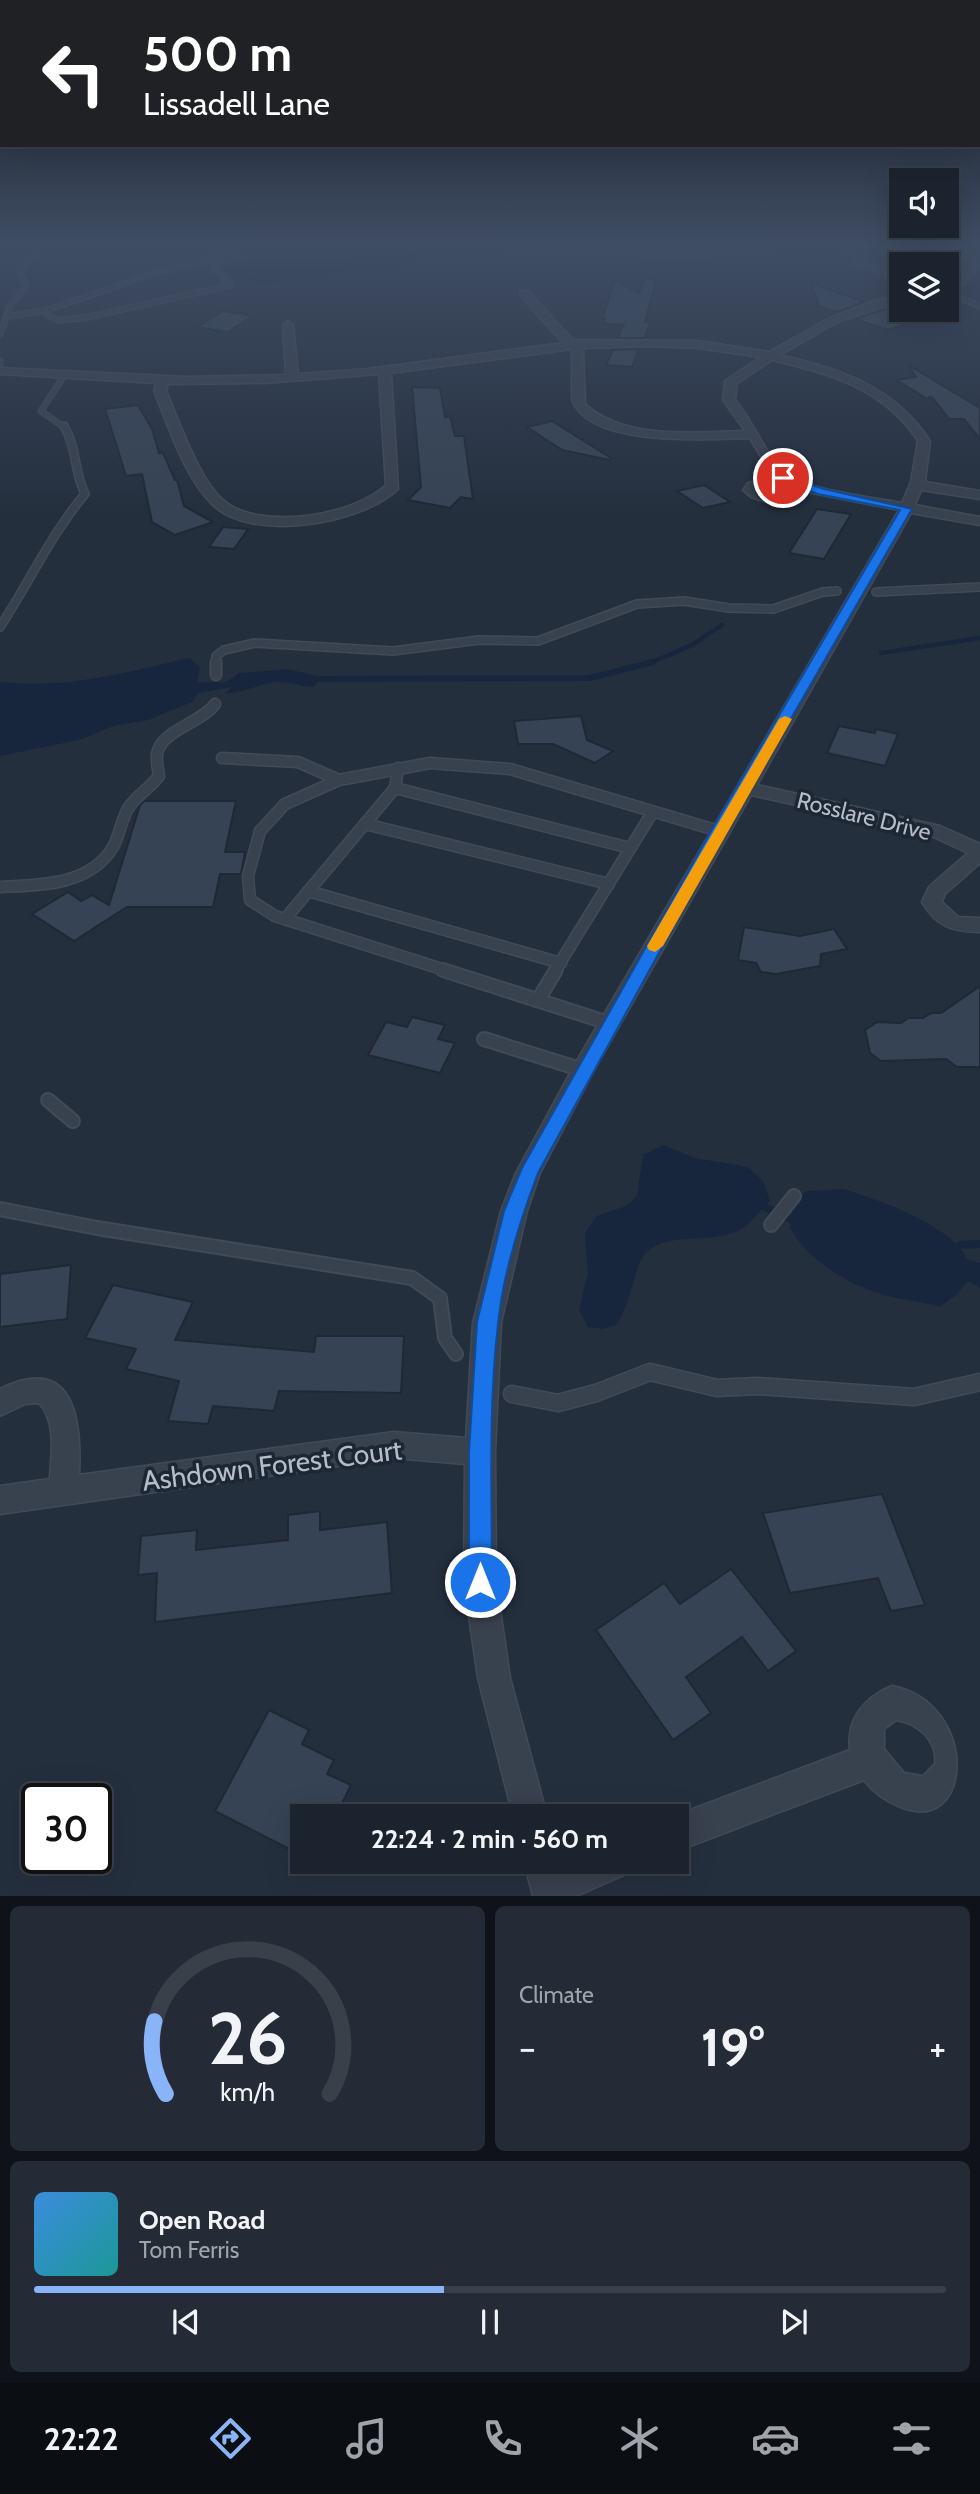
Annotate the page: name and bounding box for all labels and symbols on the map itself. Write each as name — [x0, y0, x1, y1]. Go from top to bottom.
pin — [753, 448, 813, 508]
street label: Rosslare Drive — [794, 786, 934, 846]
street label: Ashdown Forest Court — [140, 1432, 404, 1498]
position arrow — [443, 1545, 517, 1619]
speed limit sign: 30 — [21, 1783, 112, 1874]

